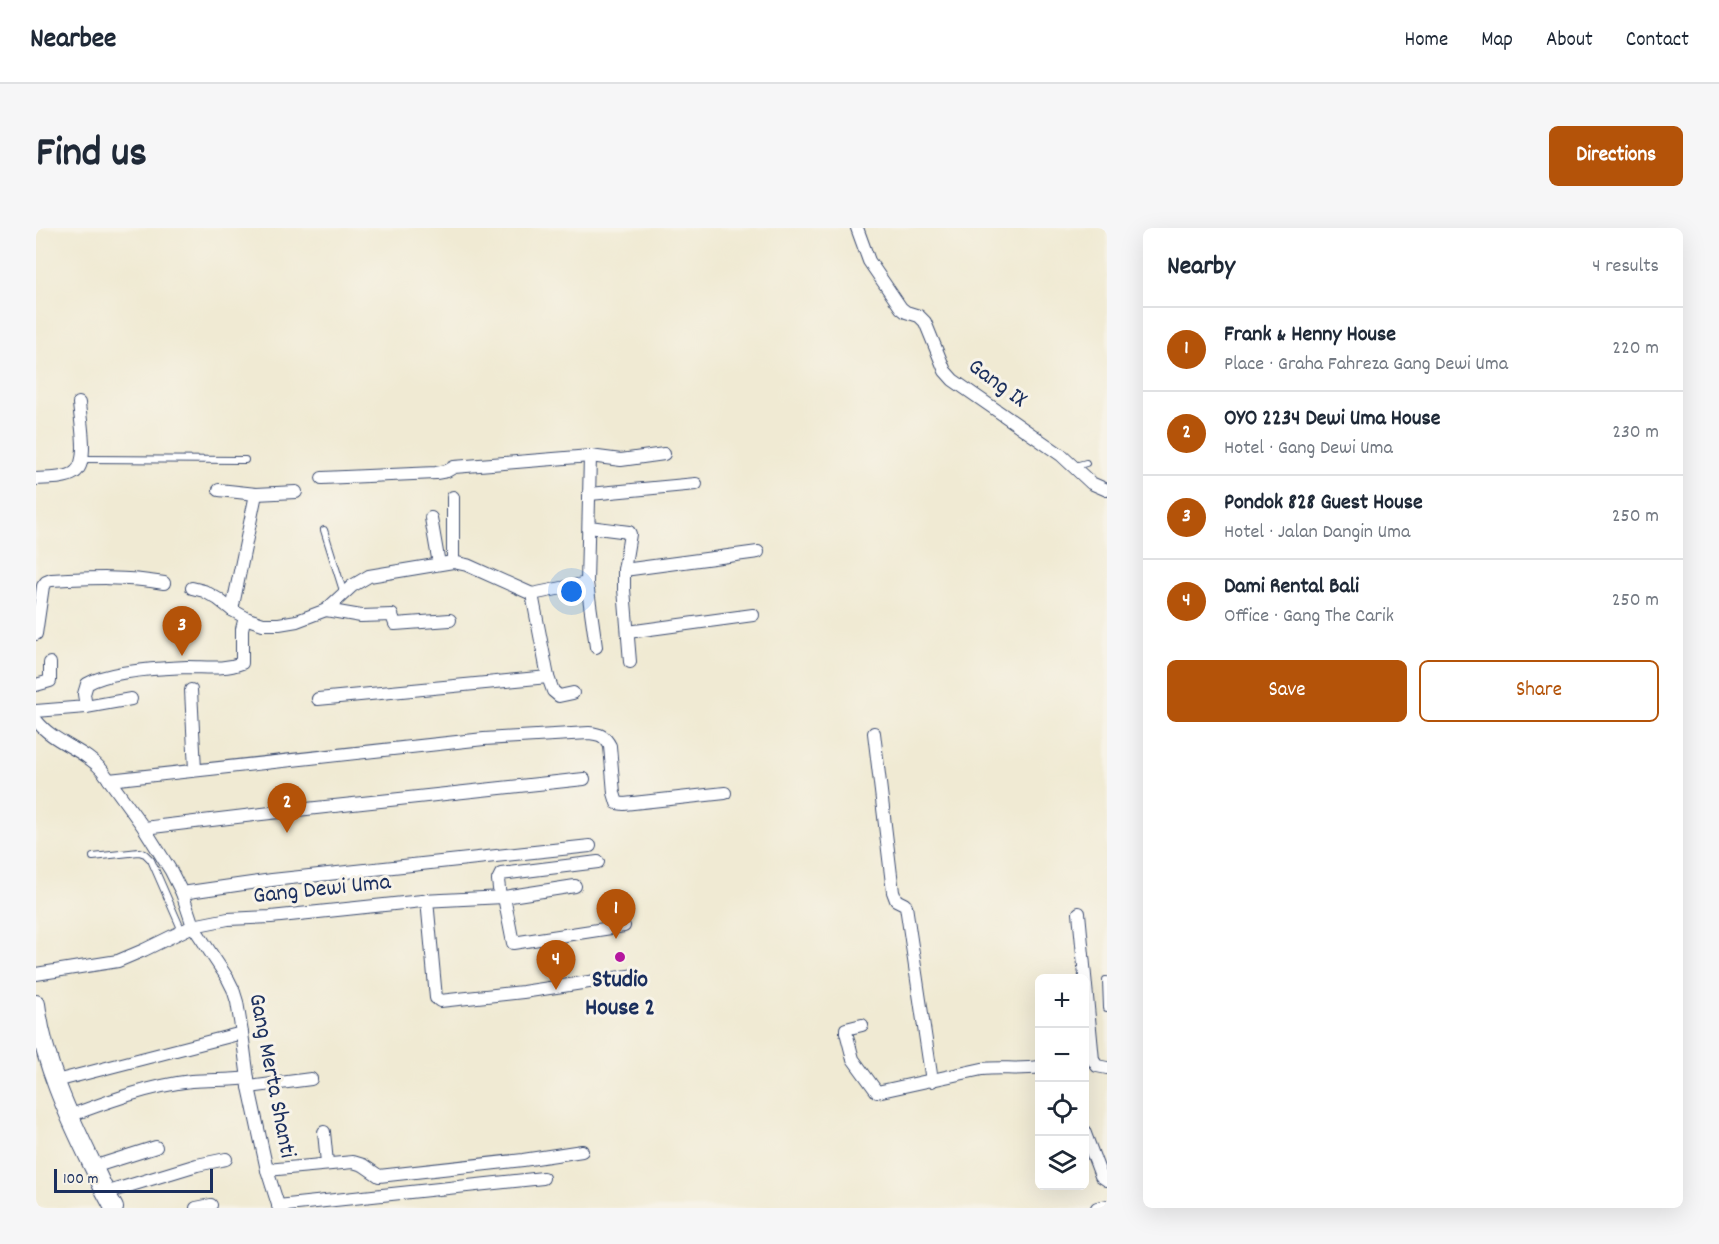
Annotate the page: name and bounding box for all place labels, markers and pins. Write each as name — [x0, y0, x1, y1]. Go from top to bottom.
pin: 3 — [162, 606, 202, 656]
pin: 2 — [268, 784, 306, 833]
pin: 1 — [596, 890, 636, 939]
pin: 4 — [536, 940, 576, 990]
marker: Studio House 2 — [613, 950, 627, 964]
place label: Studio House 2 — [585, 964, 655, 1026]

